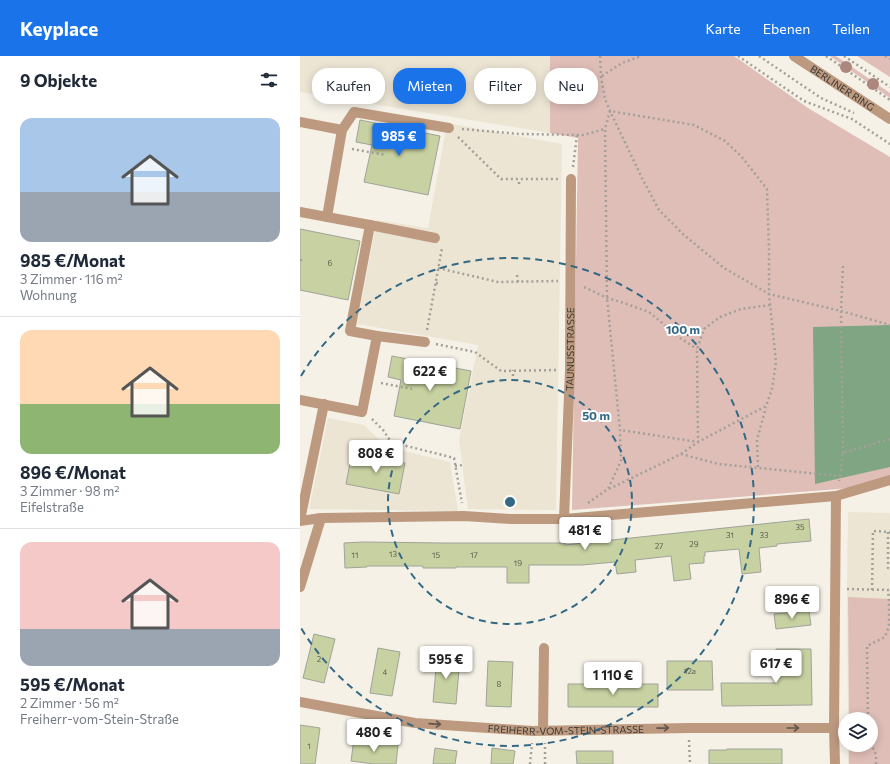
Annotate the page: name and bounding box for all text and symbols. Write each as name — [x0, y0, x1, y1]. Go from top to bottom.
text: Keyplace — [20, 17, 98, 40]
text: Karte — [705, 20, 741, 37]
text: Ebenen — [763, 20, 810, 37]
text: Teilen — [832, 20, 870, 37]
street label: BERLINER RING — [808, 62, 877, 113]
chip: Kaufen — [312, 68, 385, 104]
chip: Mieten — [393, 68, 466, 104]
chip: Filter — [474, 68, 536, 104]
chip: Neu — [544, 68, 598, 104]
icon: filters — [258, 69, 280, 91]
text: 9 Objekte — [20, 70, 97, 91]
pin: 985 € — [371, 123, 427, 157]
text: 985 € — [381, 128, 417, 144]
icon: home — [114, 144, 186, 216]
text: 985 €/Monat — [20, 250, 125, 271]
house number: 6 — [328, 258, 333, 268]
text: 3 Zimmer · 116 m² — [20, 271, 123, 287]
text: Wohnung — [20, 287, 77, 303]
street label: TAUNUSSTRASSE — [563, 307, 576, 391]
text: 100 m — [666, 322, 700, 336]
icon: home — [114, 356, 186, 428]
pin: 622 € — [402, 358, 458, 392]
text: 622 € — [413, 363, 447, 379]
text: 50 m — [582, 408, 610, 422]
pin: 808 € — [348, 440, 404, 474]
text: 808 € — [358, 445, 394, 461]
text: 896 €/Monat — [20, 462, 126, 483]
text: 3 Zimmer · 98 m² — [20, 483, 120, 499]
centre of rings — [503, 495, 517, 509]
text: Eifelstraße — [20, 499, 84, 515]
pin: 481 € — [557, 517, 613, 551]
text: 481 € — [568, 522, 602, 538]
house number: 35 — [795, 522, 805, 532]
house number: 31 — [726, 530, 734, 540]
house number: 33 — [759, 530, 769, 540]
house number: 29 — [689, 539, 699, 549]
house number: 27 — [655, 541, 663, 551]
house number: 13 — [389, 549, 397, 559]
house number: 11 — [352, 550, 358, 560]
house number: 15 — [432, 550, 440, 560]
house number: 17 — [470, 550, 478, 560]
house number: 19 — [514, 558, 522, 568]
icon: home — [114, 568, 186, 640]
pin: 896 € — [764, 586, 820, 620]
text: 896 € — [774, 591, 810, 607]
pin: 595 € — [418, 646, 474, 680]
pin: 617 € — [748, 650, 804, 684]
text: 595 € — [429, 651, 463, 667]
house number: 2 — [317, 654, 322, 664]
text: 617 € — [760, 655, 792, 671]
pin: 1 110 € — [576, 662, 650, 696]
house number: 12a — [684, 666, 696, 676]
house number: 4 — [383, 667, 388, 677]
text: 1 110 € — [593, 667, 633, 683]
text: 595 €/Monat — [20, 674, 125, 695]
house number: 8 — [497, 679, 502, 689]
text: 2 Zimmer · 56 m² — [20, 695, 119, 711]
text: Freiherr-vom-Stein-Straße — [20, 711, 179, 727]
map controls — [838, 712, 878, 752]
button: layers — [838, 712, 878, 752]
pin: 480 € — [346, 719, 402, 753]
one-way arrow — [428, 721, 441, 728]
street label: FREIHERR-VOM-STEIN-STRASSE — [487, 722, 644, 737]
text: 480 € — [356, 724, 392, 740]
one-way arrow — [656, 724, 669, 732]
one-way arrow — [786, 724, 799, 732]
house number: 1 — [307, 741, 311, 751]

